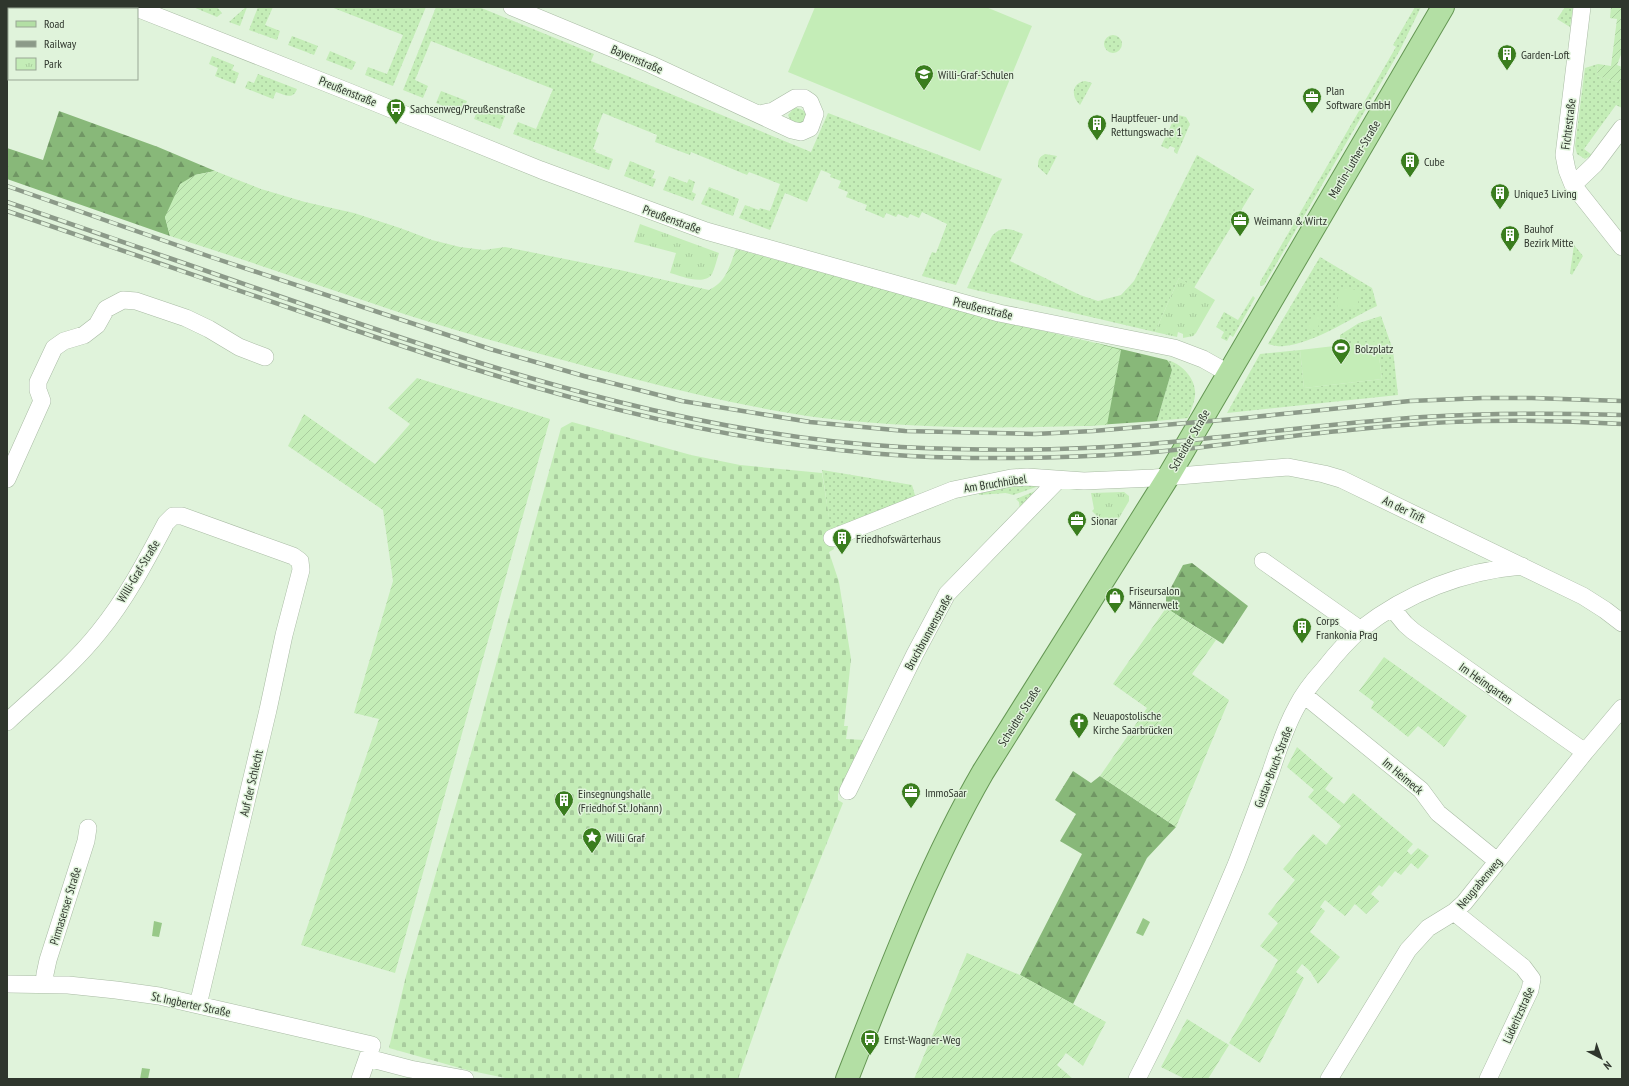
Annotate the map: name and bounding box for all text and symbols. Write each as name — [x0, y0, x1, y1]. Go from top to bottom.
legend — [8, 8, 138, 80]
text: Road — [44, 16, 64, 31]
text: Railway — [44, 36, 77, 51]
street label: Bayernstraße — [609, 41, 665, 77]
building icon: Garden-Loft — [1496, 43, 1518, 71]
place label: Garden-Loft — [1521, 47, 1570, 62]
text: Park — [44, 56, 62, 71]
school or university icon: Willi-Graf-Schulen — [913, 63, 935, 91]
place label: Willi-Graf-Schulen — [938, 67, 1014, 82]
street label: Preußenstraße — [317, 73, 379, 109]
place label: Plan Software GmbH — [1326, 83, 1390, 112]
office icon: Plan Software GmbH — [1301, 86, 1323, 114]
bus stop icon: Sachsenweg/Preußenstraße — [385, 97, 407, 125]
street label: Fichtestraße — [1557, 97, 1579, 150]
place label: Sachsenweg/Preußenstraße — [410, 101, 525, 116]
place label: Hauptfeuer- und Rettungswache 1 — [1111, 110, 1182, 139]
building icon: Hauptfeuer- und Rettungswache 1 — [1086, 113, 1108, 141]
street label: Martin-Luther-Straße — [1325, 117, 1383, 201]
building icon: Cube — [1399, 150, 1421, 178]
place label: Cube — [1424, 154, 1445, 169]
building icon: Unique3 Living — [1489, 182, 1511, 210]
place label: Unique3 Living — [1514, 186, 1577, 201]
street label: Preußenstraße — [641, 202, 703, 236]
office icon: Weimann & Wirtz — [1229, 209, 1251, 237]
place label: Weimann & Wirtz — [1254, 213, 1327, 228]
place label: Bauhof Bezirk Mitte — [1524, 221, 1573, 250]
building icon: Bauhof Bezirk Mitte — [1499, 224, 1521, 252]
street label: Preußenstraße — [952, 293, 1014, 323]
sports icon: Bolzplatz — [1330, 337, 1352, 365]
place label: Bolzplatz — [1355, 341, 1393, 356]
street label: Scheidter Straße — [1165, 406, 1213, 474]
street label: Am Bruchhübel — [963, 471, 1028, 495]
street label: An der Trift — [1380, 492, 1428, 526]
office icon: Sionar — [1066, 509, 1088, 537]
place label: Sionar — [1091, 513, 1118, 528]
building icon: Friedhofswärterhaus — [831, 527, 853, 555]
place label: Friedhofswärterhaus — [856, 531, 941, 546]
street label: Willi-Graf-Straße — [113, 537, 163, 605]
place label: Friseursalon Männerwelt — [1129, 583, 1179, 612]
shop icon: Friseursalon Männerwelt — [1104, 586, 1126, 614]
street label: Bruchbrunnenstraße — [901, 591, 955, 673]
place label: Corps Frankonia Prag — [1316, 613, 1378, 642]
building icon: Corps Frankonia Prag — [1291, 616, 1313, 644]
street label: Im Heimgarten — [1456, 659, 1516, 707]
street label: Scheidter Straße — [994, 683, 1044, 749]
place label: Neuapostolische Kirche Saarbrücken — [1093, 708, 1173, 737]
church icon: Neuapostolische Kirche Saarbrücken — [1068, 711, 1090, 739]
street label: Gustav-Bruch-Straße — [1251, 724, 1295, 810]
street label: Auf der Schlecht — [236, 748, 266, 818]
street label: Im Heimeck — [1380, 755, 1427, 798]
office icon: ImmoSaar — [900, 781, 922, 809]
place label: ImmoSaar — [925, 785, 967, 800]
place label: Einsegnungshalle (Friedhof St. Johann) — [578, 786, 662, 815]
building icon: Einsegnungshalle (Friedhof St. Johann) — [553, 789, 575, 817]
place icon: Willi Graf — [581, 826, 603, 854]
place label: Willi Graf — [606, 830, 645, 845]
street label: Neugrabenweg — [1453, 854, 1505, 912]
street label: Pirmasenser Straße — [46, 865, 84, 947]
street label: Lüderitzstraße — [1499, 984, 1537, 1046]
street label: St. Ingberter Straße — [150, 988, 232, 1020]
bus stop icon: Ernst-Wagner-Weg — [859, 1028, 881, 1056]
place label: Ernst-Wagner-Weg — [884, 1032, 960, 1047]
north arrow — [1581, 1038, 1621, 1078]
text: N — [1601, 1058, 1614, 1073]

